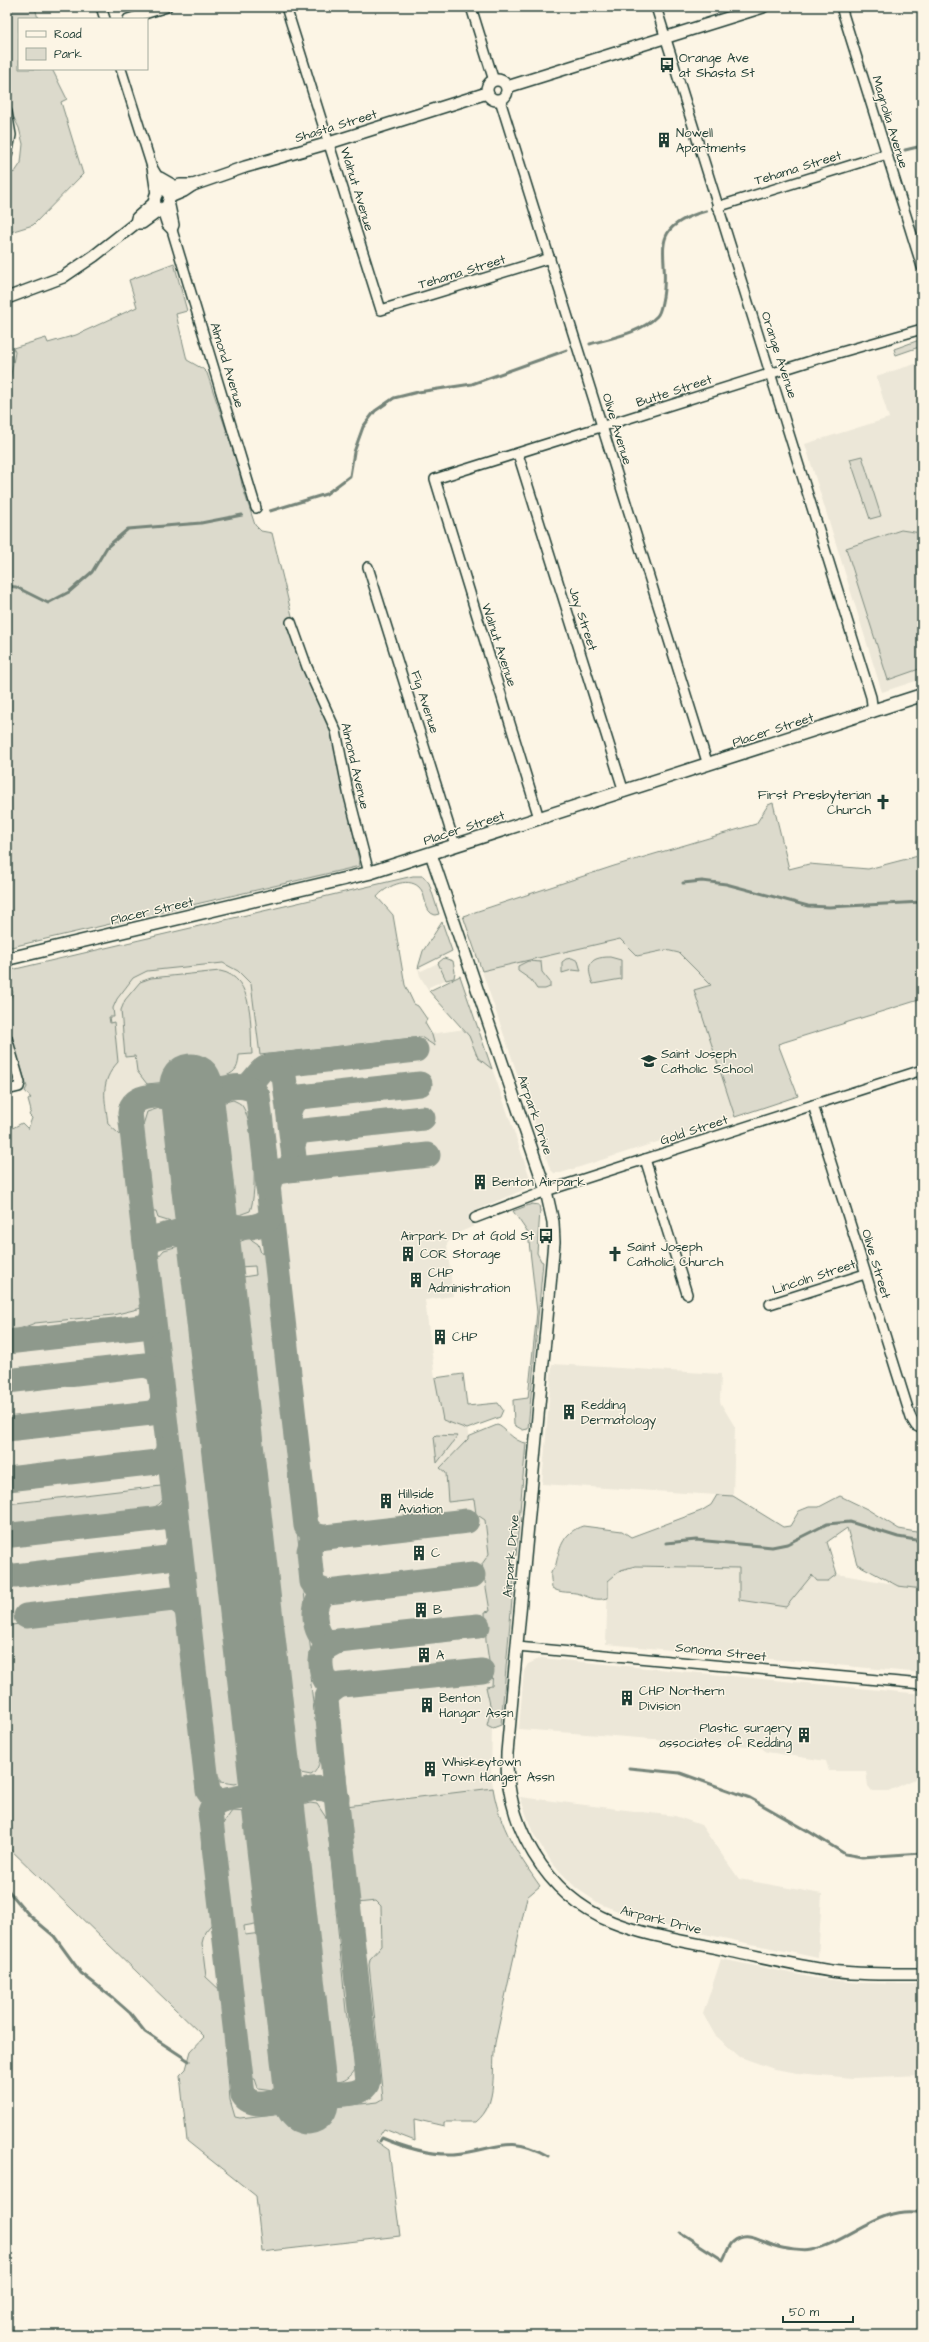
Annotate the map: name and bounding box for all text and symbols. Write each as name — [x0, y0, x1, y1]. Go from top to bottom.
legend — [18, 18, 148, 70]
text: Road — [54, 26, 82, 43]
text: Park — [54, 46, 82, 63]
place label: Orange Ave at Shasta St — [679, 49, 755, 82]
bus stop icon: Orange Ave at Shasta St — [658, 56, 676, 74]
street label: Magnolia Avenue — [866, 73, 913, 171]
street label: Shasta Street — [293, 105, 380, 147]
place label: Nowell Apartments — [676, 124, 747, 157]
building icon: Nowell Apartments — [655, 131, 673, 149]
street label: Walnut Avenue — [336, 145, 378, 233]
street label: Tehama Street — [752, 146, 844, 190]
street label: Tehama Street — [416, 250, 508, 294]
street label: Orange Avenue — [756, 309, 801, 401]
street label: Almond Avenue — [205, 320, 249, 410]
street label: Butte Street — [634, 370, 715, 412]
street label: Olive Avenue — [598, 391, 636, 467]
street label: Jay Street — [563, 585, 602, 654]
street label: Walnut Avenue — [477, 601, 521, 689]
street label: Fig Avenue — [405, 668, 444, 736]
street label: Placer Street — [730, 708, 817, 752]
street label: Almond Avenue — [336, 721, 374, 811]
place label: First Presbyterian Church — [758, 786, 872, 819]
church icon: First Presbyterian Church — [874, 793, 892, 811]
street label: Placer Street — [421, 806, 508, 850]
street label: Placer Street — [109, 893, 196, 929]
place label: Saint Joseph Catholic School — [661, 1045, 753, 1078]
school or university icon: Saint Joseph Catholic School — [640, 1052, 658, 1070]
street label: Airpark Drive — [513, 1073, 557, 1157]
street label: Gold Street — [658, 1110, 731, 1149]
building icon: Benton Airpark — [471, 1173, 489, 1191]
place label: Benton Airpark — [492, 1173, 586, 1191]
place label: Airpark Dr at Gold St — [401, 1227, 535, 1245]
bus stop icon: Airpark Dr at Gold St — [537, 1227, 555, 1245]
street label: Olive Street — [857, 1227, 895, 1302]
place label: Saint Joseph Catholic Church — [627, 1238, 724, 1271]
building icon: COR Storage — [399, 1245, 417, 1263]
place label: COR Storage — [420, 1245, 501, 1264]
church icon: Saint Joseph Catholic Church — [606, 1245, 624, 1263]
street label: Lincoln Street — [770, 1255, 859, 1299]
place label: CHP Administration — [428, 1264, 511, 1297]
building icon: CHP Administration — [407, 1271, 425, 1289]
building icon: CHP — [431, 1328, 449, 1346]
place label: CHP — [452, 1328, 478, 1346]
place label: Redding Dermatology — [581, 1396, 656, 1430]
building icon: Redding Dermatology — [560, 1403, 578, 1421]
place label: Hillside Aviation — [398, 1485, 443, 1518]
building icon: Hillside Aviation — [377, 1492, 395, 1510]
street label: Airpark Drive — [498, 1514, 524, 1598]
building icon: C — [410, 1544, 428, 1562]
place label: C — [431, 1544, 440, 1562]
building icon: B — [412, 1601, 430, 1619]
place label: B — [433, 1601, 442, 1619]
street label: Sonoma Street — [675, 1638, 768, 1666]
building icon: A — [415, 1646, 433, 1664]
place label: A — [436, 1646, 445, 1664]
place label: CHP Northern Division — [639, 1682, 725, 1715]
place label: Benton Hangar Assn — [439, 1689, 514, 1723]
building icon: CHP Northern Division — [618, 1689, 636, 1707]
building icon: Benton Hangar Assn — [418, 1696, 436, 1714]
place label: Plastic surgery associates of Redding — [659, 1719, 792, 1753]
building icon: Plastic surgery associates of Redding — [795, 1726, 813, 1744]
place label: Whiskeytown Town Hanger Assn — [442, 1753, 555, 1787]
building icon: Whiskeytown Town Hanger Assn — [421, 1760, 439, 1778]
street label: Airpark Drive — [619, 1901, 703, 1939]
scale bar — [783, 2298, 853, 2324]
text: 50 m — [789, 2304, 820, 2321]

